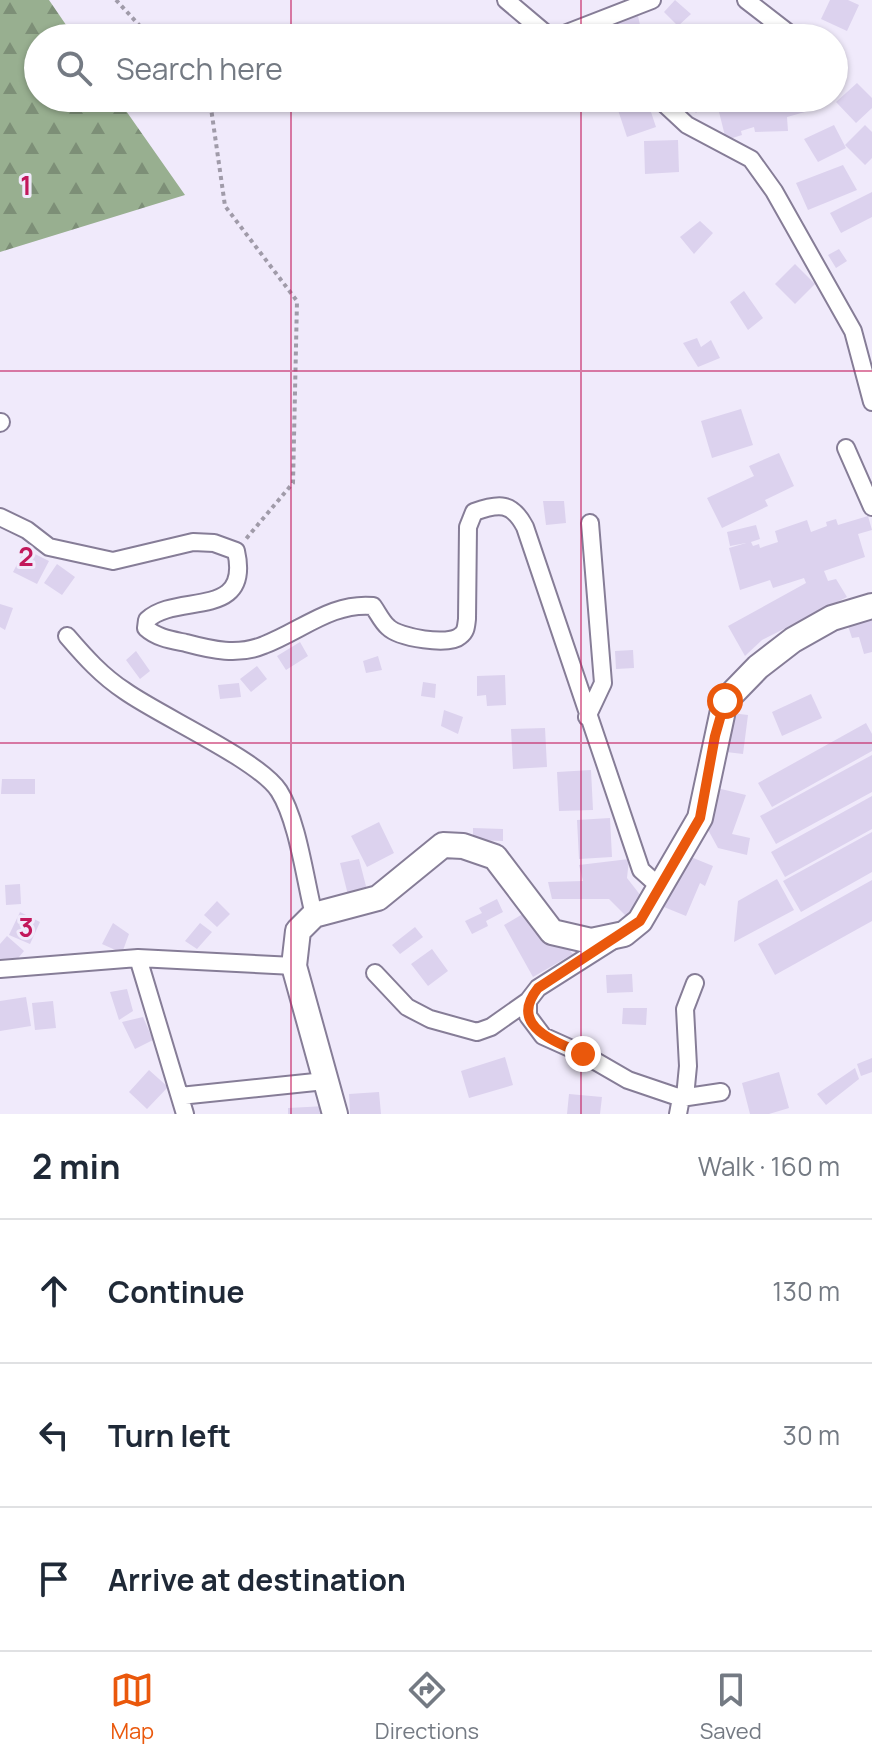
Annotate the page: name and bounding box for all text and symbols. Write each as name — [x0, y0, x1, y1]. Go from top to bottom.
search box — [24, 24, 848, 112]
icon: search — [52, 46, 96, 90]
text: Search here — [116, 48, 283, 89]
text: 1 — [20, 167, 32, 203]
text: 2 — [18, 538, 34, 574]
route start — [707, 683, 743, 719]
text: 3 — [18, 909, 34, 945]
route end — [565, 1036, 601, 1072]
text: 2 min — [32, 1143, 120, 1189]
text: Walk · 160 m — [698, 1148, 840, 1184]
icon: ahead — [32, 1269, 76, 1313]
text: Continue — [108, 1271, 244, 1312]
text: 130 m — [772, 1273, 840, 1309]
icon: left — [32, 1413, 76, 1457]
text: Turn left — [108, 1415, 231, 1456]
text: 30 m — [783, 1417, 840, 1453]
icon: arrive — [32, 1557, 76, 1601]
text: Arrive at destination — [108, 1559, 406, 1600]
tab: Map — [110, 1668, 154, 1746]
tab: Directions — [375, 1668, 479, 1746]
tab: Saved — [700, 1668, 762, 1746]

